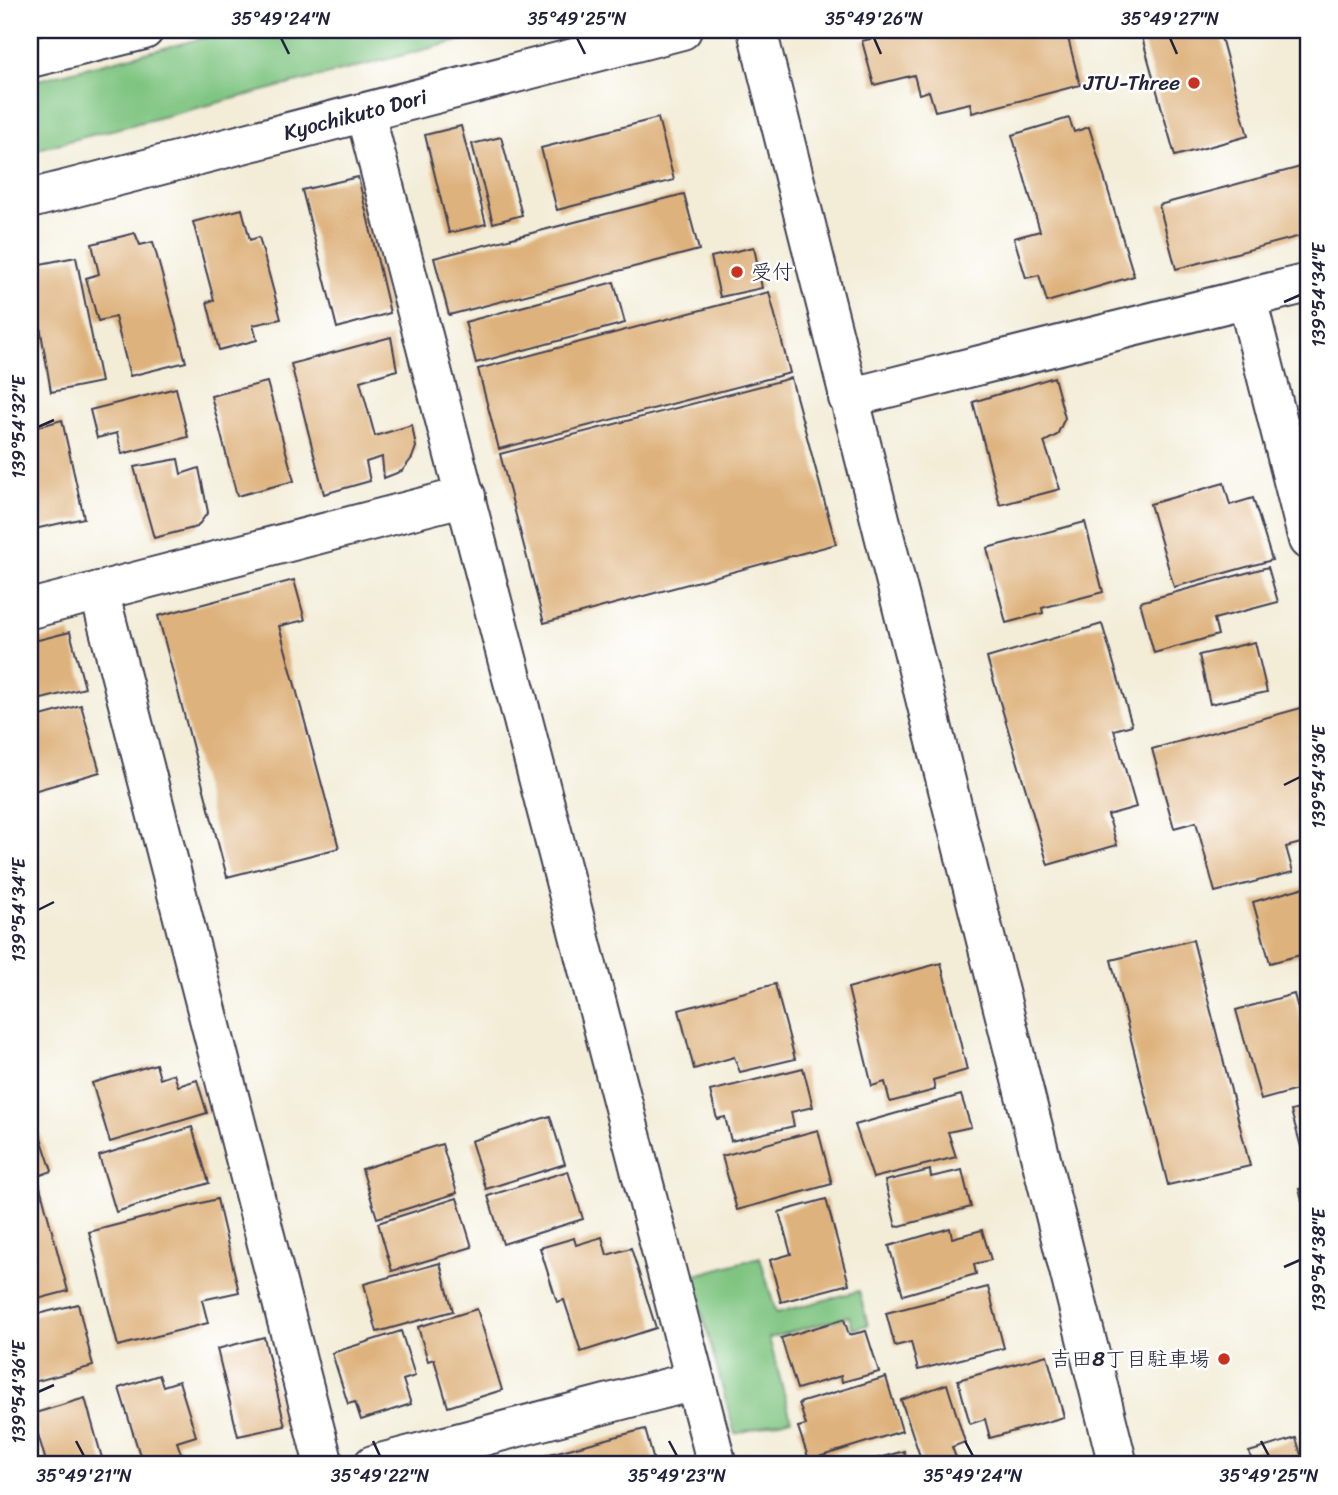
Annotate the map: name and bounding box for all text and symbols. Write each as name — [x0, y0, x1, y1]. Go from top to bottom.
text: 35°49'24"N — [231, 3, 331, 35]
text: 35°49'25"N — [528, 3, 627, 35]
text: 35°49'26"N — [825, 3, 924, 35]
text: 35°49'27"N — [1121, 3, 1220, 35]
place label: JTU-Three — [1083, 64, 1180, 102]
marker: JTU-Three — [1186, 75, 1202, 91]
street label: Kyochikuto Dori — [279, 78, 432, 152]
text: 139°54'34"E — [1303, 242, 1335, 347]
place label: 受付 — [751, 253, 793, 291]
marker: 受付 — [729, 264, 745, 280]
text: 139°54'32"E — [3, 374, 35, 479]
text: 139°54'36"E — [1303, 725, 1335, 828]
text: 139°54'34"E — [3, 857, 35, 962]
text: 139°54'38"E — [1303, 1207, 1335, 1312]
text: 139°54'36"E — [3, 1340, 35, 1443]
place label: 吉田8丁目駐車場 — [1050, 1340, 1210, 1378]
marker: 吉田8丁目駐車場 — [1216, 1351, 1232, 1367]
text: 35°49'21"N — [36, 1460, 132, 1492]
text: 35°49'22"N — [331, 1460, 430, 1492]
text: 35°49'23"N — [628, 1460, 726, 1492]
text: 35°49'24"N — [923, 1460, 1023, 1492]
text: 35°49'25"N — [1220, 1460, 1319, 1492]

